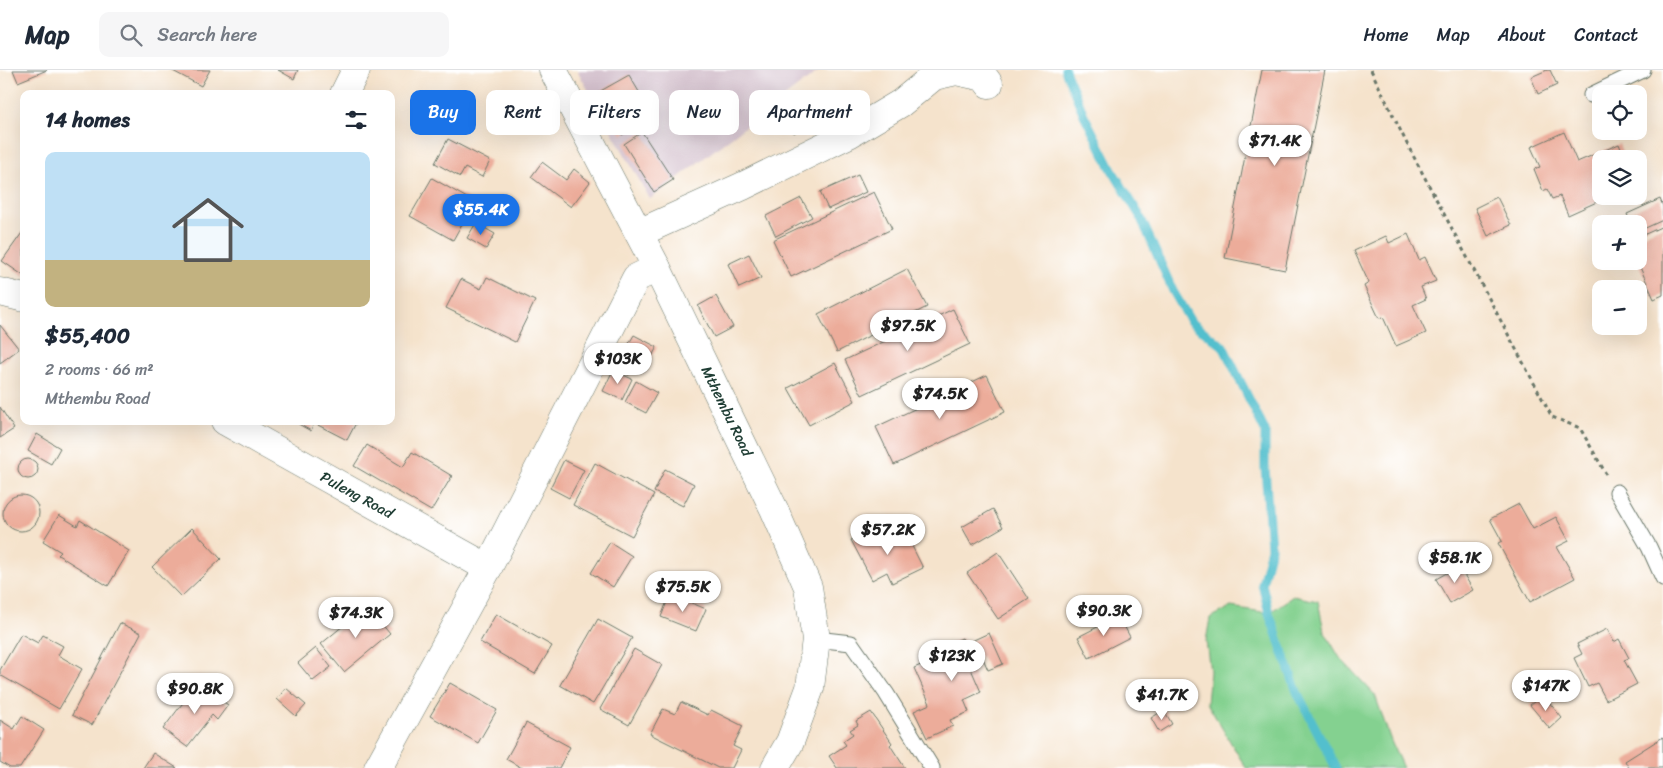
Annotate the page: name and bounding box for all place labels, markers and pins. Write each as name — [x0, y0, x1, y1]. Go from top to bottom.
pin: $71.4K — [1234, 124, 1316, 167]
pin: $55.4K — [440, 194, 522, 236]
pin: $97.5K — [867, 310, 949, 352]
pin: $103K — [583, 342, 653, 385]
pin: $74.5K — [899, 378, 981, 420]
pin: $57.2K — [847, 514, 929, 556]
pin: $58.1K — [1414, 542, 1496, 584]
pin: $75.5K — [642, 570, 724, 613]
pin: $90.3K — [1063, 594, 1145, 637]
pin: $74.3K — [315, 596, 397, 639]
pin: $123K — [917, 640, 987, 682]
pin: $147K — [1511, 670, 1581, 712]
pin: $90.8K — [154, 672, 236, 715]
pin: $41.7K — [1121, 678, 1203, 721]

